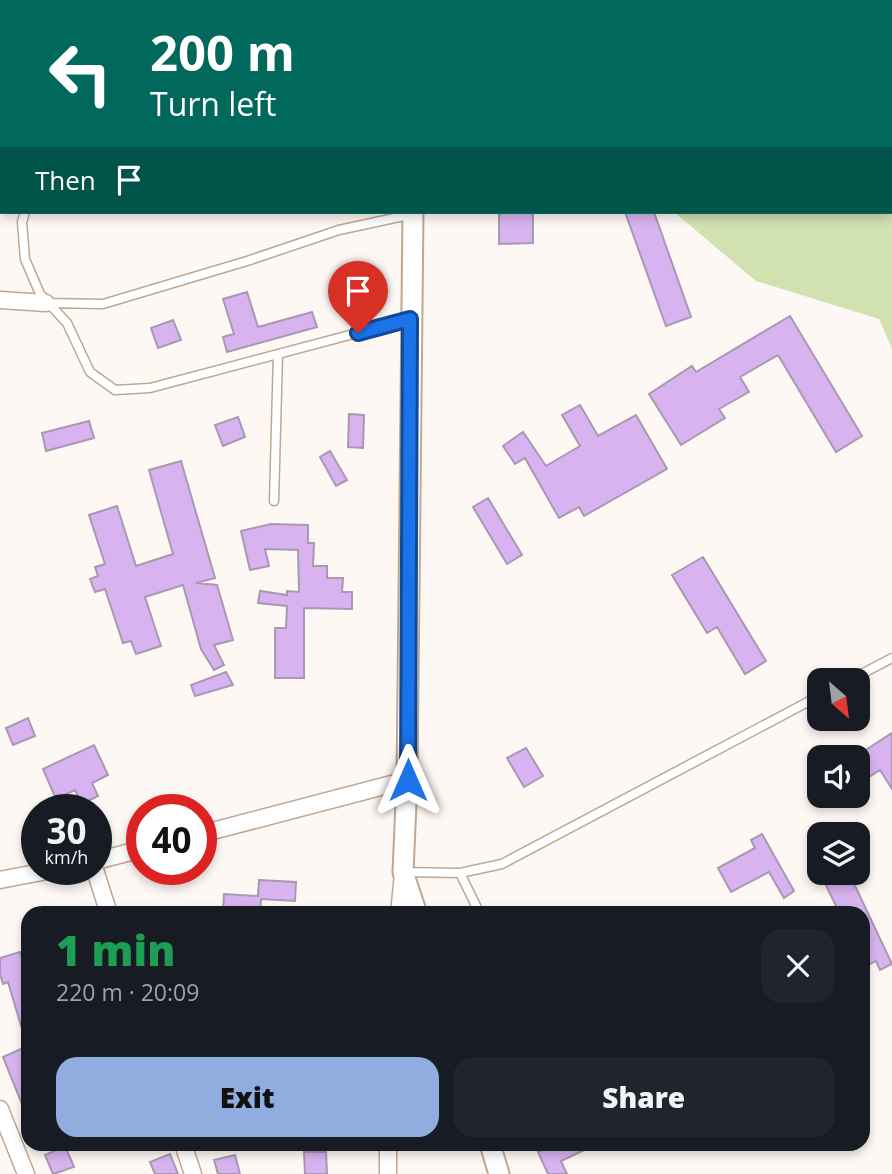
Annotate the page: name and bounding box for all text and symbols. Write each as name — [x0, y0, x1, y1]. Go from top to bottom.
text: 200 m — [150, 19, 295, 85]
icon: left — [35, 28, 126, 119]
text: Turn left — [150, 82, 276, 125]
icon: arrive — [110, 161, 148, 199]
text: Then — [35, 162, 96, 198]
pin — [328, 261, 388, 333]
icon: arrive — [339, 272, 377, 310]
north arrow — [807, 668, 870, 732]
map controls — [807, 668, 870, 885]
position arrow — [371, 743, 445, 817]
button: sound — [807, 745, 870, 808]
speed limit sign: 40 — [126, 794, 217, 885]
text: 30 — [46, 807, 87, 854]
button: layers — [807, 822, 870, 885]
text: km/h — [45, 845, 88, 869]
text: 1 min — [56, 921, 175, 978]
button: close — [761, 929, 835, 1003]
text: 220 m · 20:09 — [56, 976, 199, 1008]
button: Exit — [56, 1057, 439, 1137]
button: Share — [453, 1057, 835, 1137]

